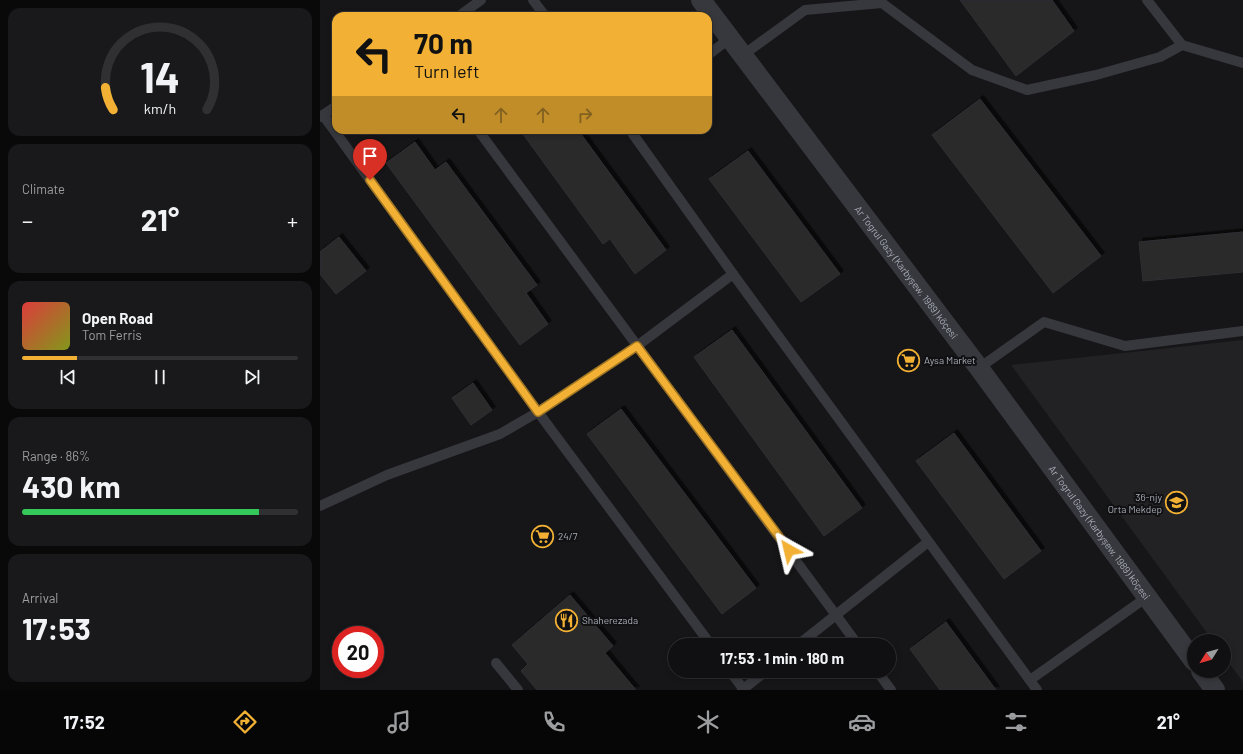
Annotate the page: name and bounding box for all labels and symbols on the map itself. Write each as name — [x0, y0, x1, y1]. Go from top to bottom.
pin — [353, 139, 387, 180]
street label: Ar Togrul Gazy (Karbyşew, 1989) köçesi — [852, 203, 961, 341]
supermarket icon: Aysa Market — [895, 347, 921, 373]
place label: Aysa Market — [924, 354, 976, 366]
street label: Ar Togrul Gazy (Karbyşew, 1989) köçesi — [1046, 463, 1153, 602]
school or university icon: 36-njy Orta Mekdep — [1164, 490, 1190, 516]
place label: 36-njy Orta Mekdep — [1108, 491, 1162, 515]
supermarket icon: 24/7 — [530, 523, 556, 549]
position arrow — [768, 529, 810, 571]
place label: 24/7 — [558, 530, 578, 542]
restaurant icon: Shaherezada — [553, 607, 579, 633]
place label: Shaherezada — [582, 614, 638, 626]
speed limit sign: 20 — [332, 626, 384, 678]
north arrow — [1187, 634, 1231, 678]

